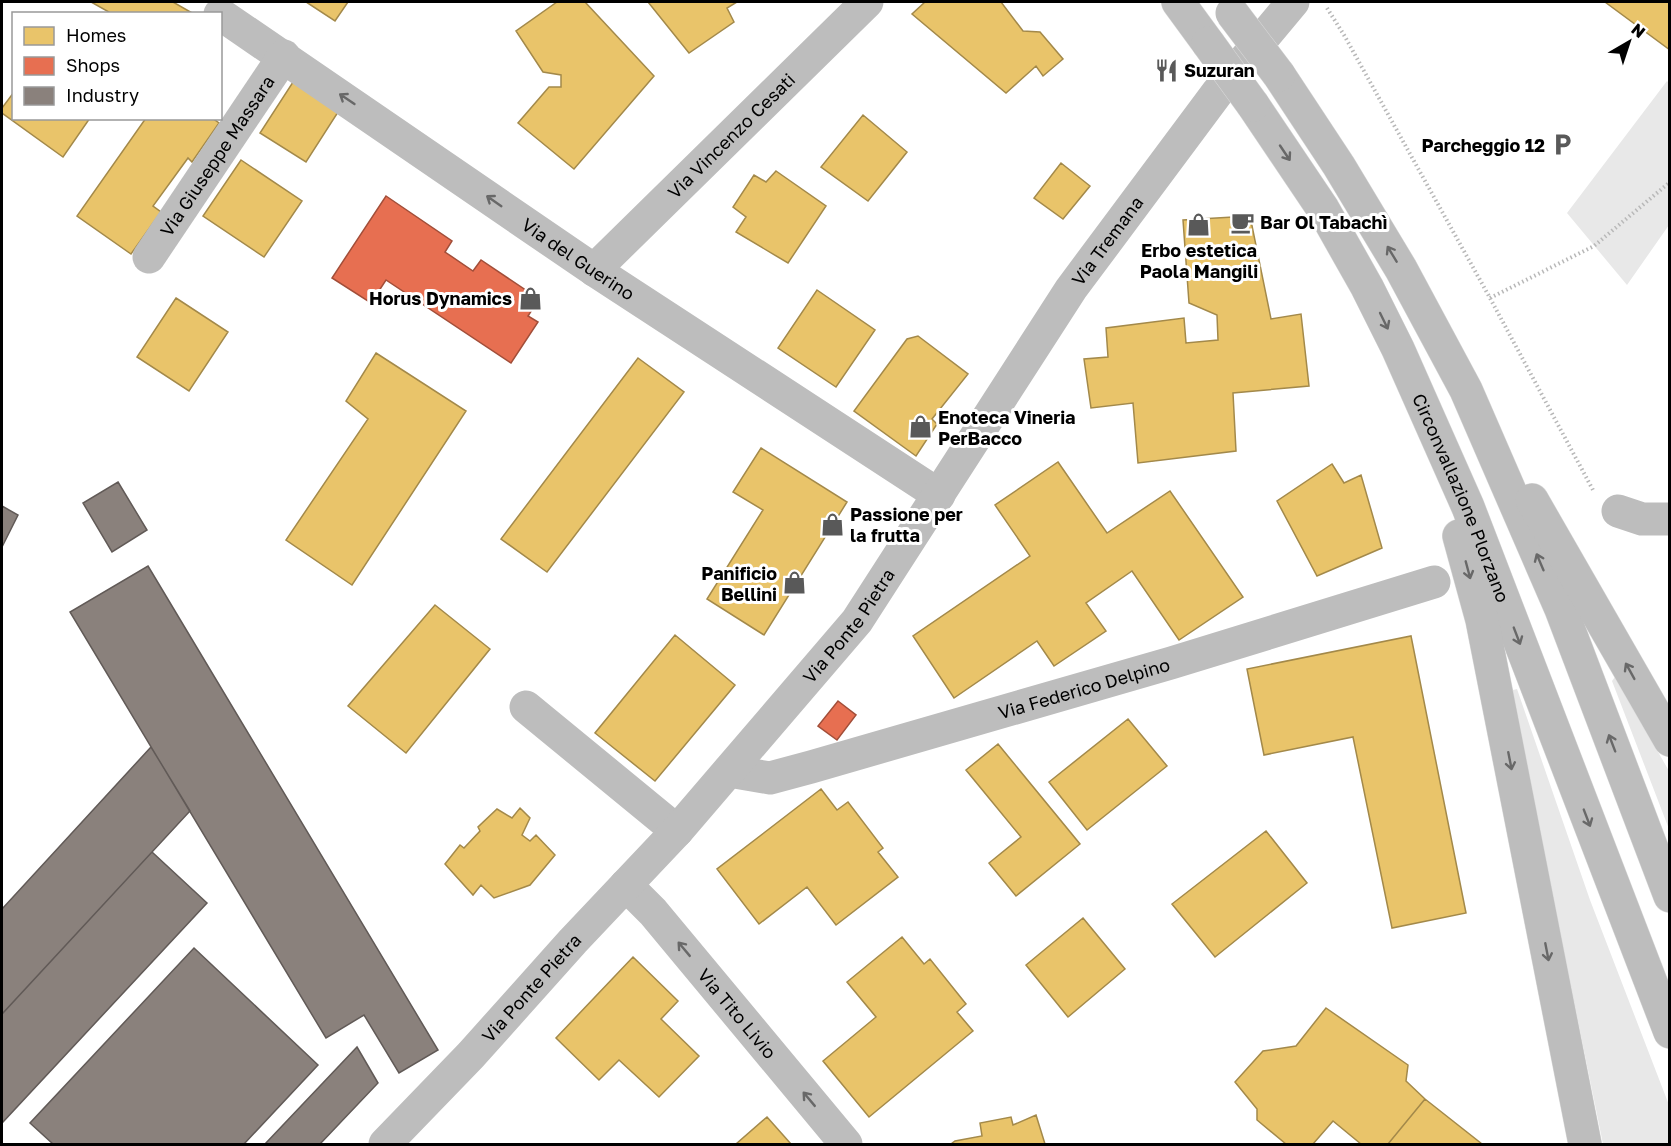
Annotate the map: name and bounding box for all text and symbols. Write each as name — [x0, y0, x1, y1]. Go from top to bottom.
legend — [12, 12, 222, 120]
north arrow — [1599, 12, 1659, 72]
text: N — [1627, 19, 1649, 42]
text: Homes — [66, 24, 126, 46]
text: Shops — [66, 54, 120, 76]
restaurant icon: Suzuran — [1153, 57, 1179, 83]
place label: Suzuran — [1184, 59, 1255, 81]
street label: Via Vincenzo Cesati — [663, 68, 799, 203]
street label: Via Giuseppe Massara — [155, 71, 279, 240]
text: Industry — [66, 84, 139, 106]
one-way arrow — [339, 93, 355, 105]
parking icon: Parcheggio 12 — [1550, 132, 1576, 158]
place label: Parcheggio 12 — [1422, 134, 1545, 156]
one-way arrow — [1279, 145, 1292, 162]
street label: Via Tremana — [1067, 192, 1147, 290]
one-way arrow — [486, 195, 503, 207]
cafe icon: Bar Ol Tabachì — [1229, 209, 1255, 235]
shop icon: Erbo estetica Paola Mangili — [1186, 211, 1212, 237]
place label: Bar Ol Tabachì — [1260, 211, 1387, 233]
street label: Via del Guerino — [518, 213, 639, 305]
place label: Erbo estetica Paola Mangili — [1140, 239, 1258, 282]
one-way arrow — [1386, 246, 1398, 263]
shop icon: Horus Dynamics — [517, 285, 543, 311]
place label: Horus Dynamics — [369, 287, 512, 309]
one-way arrow — [1379, 312, 1391, 330]
street label: Circonvallazione Plorzano — [1408, 390, 1515, 605]
place label: Enoteca Vineria PerBacco — [938, 406, 1076, 449]
shop icon: Enoteca Vineria PerBacco — [907, 414, 933, 440]
place label: Passione per la frutta — [850, 503, 963, 546]
shop icon: Passione per la frutta — [819, 511, 845, 537]
one-way arrow — [1534, 553, 1545, 571]
one-way arrow — [1463, 560, 1474, 579]
place label: Panificio Bellini — [701, 562, 777, 605]
street label: Via Ponte Pietra — [798, 564, 899, 687]
shop icon: Panificio Bellini — [782, 570, 808, 596]
one-way arrow — [1512, 627, 1523, 645]
street label: Via Federico Delpino — [995, 653, 1172, 723]
one-way arrow — [1624, 663, 1636, 680]
one-way arrow — [1605, 734, 1616, 753]
one-way arrow — [1505, 750, 1516, 770]
one-way arrow — [1582, 809, 1593, 827]
street label: Via Ponte Pietra — [477, 929, 585, 1047]
one-way arrow — [678, 942, 691, 958]
one-way arrow — [1542, 942, 1553, 961]
street label: Via Tito Livio — [693, 964, 781, 1063]
one-way arrow — [802, 1092, 815, 1108]

